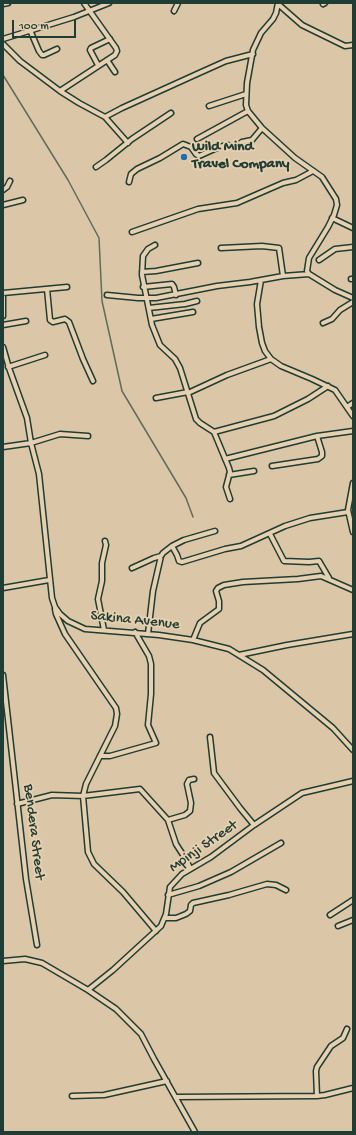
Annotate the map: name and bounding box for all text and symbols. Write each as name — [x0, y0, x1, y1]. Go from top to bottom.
scale bar — [14, 12, 78, 38]
text: 100 m — [19, 20, 49, 34]
place label: Wild Mind Travel Company — [192, 139, 289, 174]
marker: Wild Mind Travel Company — [179, 152, 189, 162]
street label: Sakina Avenue — [90, 607, 180, 635]
street label: Bendera Street — [18, 783, 48, 881]
street label: Mpinji Street — [166, 817, 242, 877]

